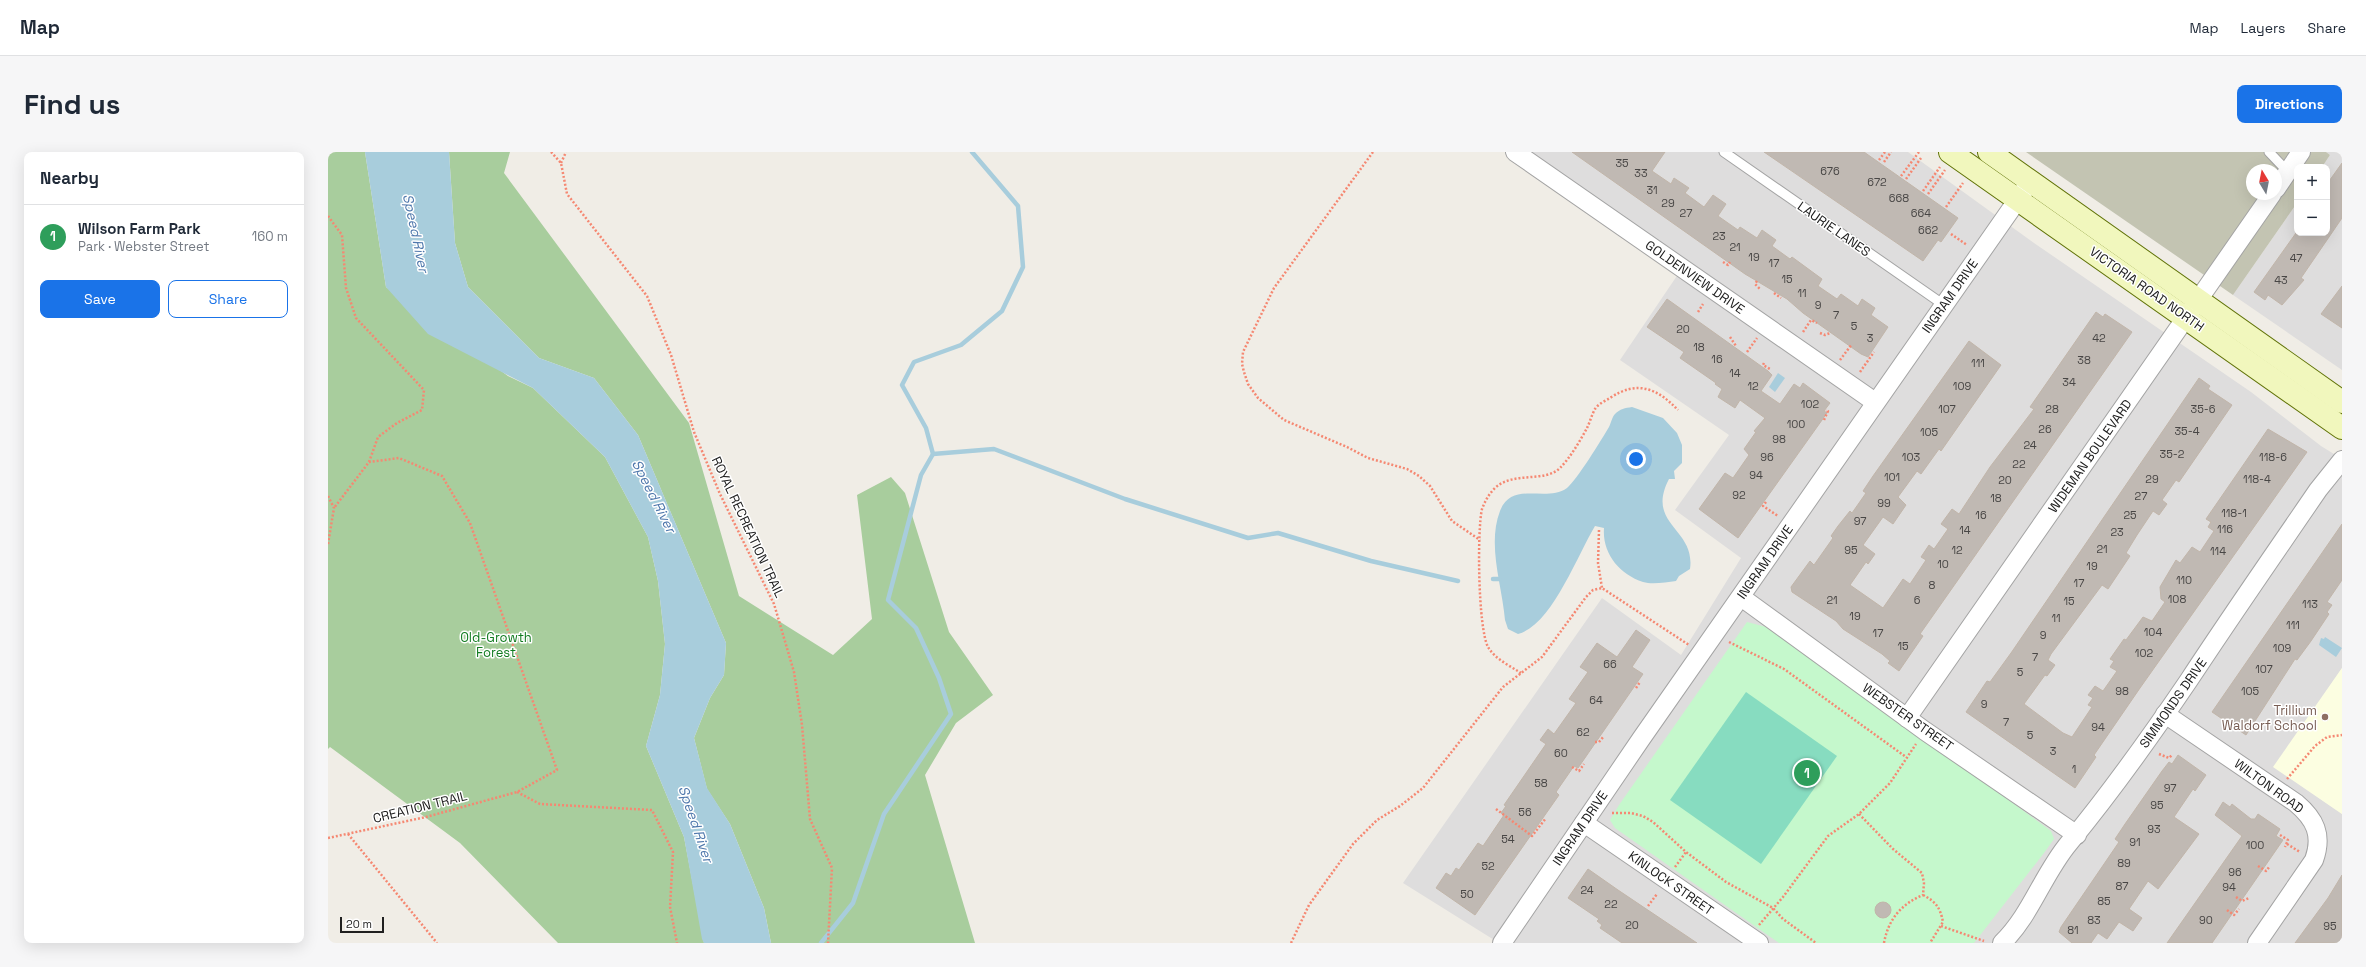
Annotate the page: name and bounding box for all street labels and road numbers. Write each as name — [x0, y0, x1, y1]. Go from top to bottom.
street label: LAURIE LANES — [1794, 198, 1874, 260]
street label: GOLDENVIEW DRIVE — [1642, 236, 1748, 318]
street label: VICTORIA ROAD NORTH — [2086, 243, 2208, 335]
street label: INGRAM DRIVE — [1918, 256, 1982, 336]
street label: WIDEMAN BOULEVARD — [2044, 396, 2136, 516]
street label: ROYAL RECREATION TRAIL — [708, 454, 788, 600]
street label: INGRAM DRIVE — [1733, 522, 1797, 602]
street label: SIMMONDS DRIVE — [2136, 655, 2210, 751]
street label: WEBSTER STREET — [1859, 679, 1957, 755]
street label: WILTON ROAD — [2231, 755, 2307, 817]
street label: CREATION TRAIL — [371, 787, 469, 827]
street label: INGRAM DRIVE — [1549, 787, 1611, 869]
street label: KINLOCK STREET — [1625, 847, 1717, 919]

